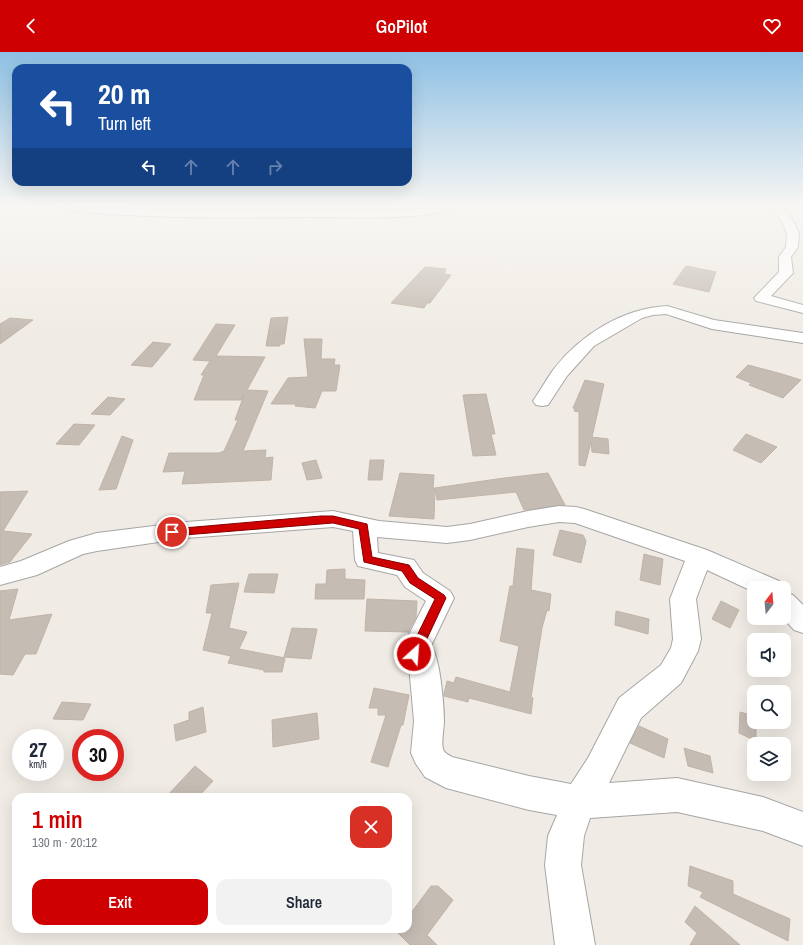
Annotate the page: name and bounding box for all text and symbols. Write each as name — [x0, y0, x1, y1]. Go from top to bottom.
text: GoPilot — [376, 14, 427, 39]
icon: back — [20, 15, 42, 37]
icon: heart — [761, 15, 783, 37]
text: 20 m — [98, 75, 150, 113]
icon: left — [32, 80, 84, 132]
text: Turn left — [98, 111, 151, 136]
icon: left — [138, 156, 160, 178]
icon: ahead — [180, 156, 202, 178]
icon: ahead — [222, 156, 244, 178]
icon: right — [264, 156, 286, 178]
pin — [155, 515, 189, 549]
icon: arrive — [161, 521, 183, 543]
north arrow — [747, 581, 791, 625]
map controls — [747, 581, 791, 781]
position arrow — [393, 633, 435, 675]
button: sound — [747, 633, 791, 677]
button: search — [747, 685, 791, 729]
speed limit sign: 30 — [72, 729, 124, 781]
text: 27 — [29, 736, 47, 763]
button: layers — [747, 737, 791, 781]
text: km/h — [29, 758, 47, 771]
text: 1 min — [32, 803, 83, 835]
button: close — [350, 806, 392, 848]
text: 130 m · 20:12 — [32, 834, 97, 851]
button: Exit — [32, 879, 208, 925]
button: Share — [216, 879, 392, 925]

